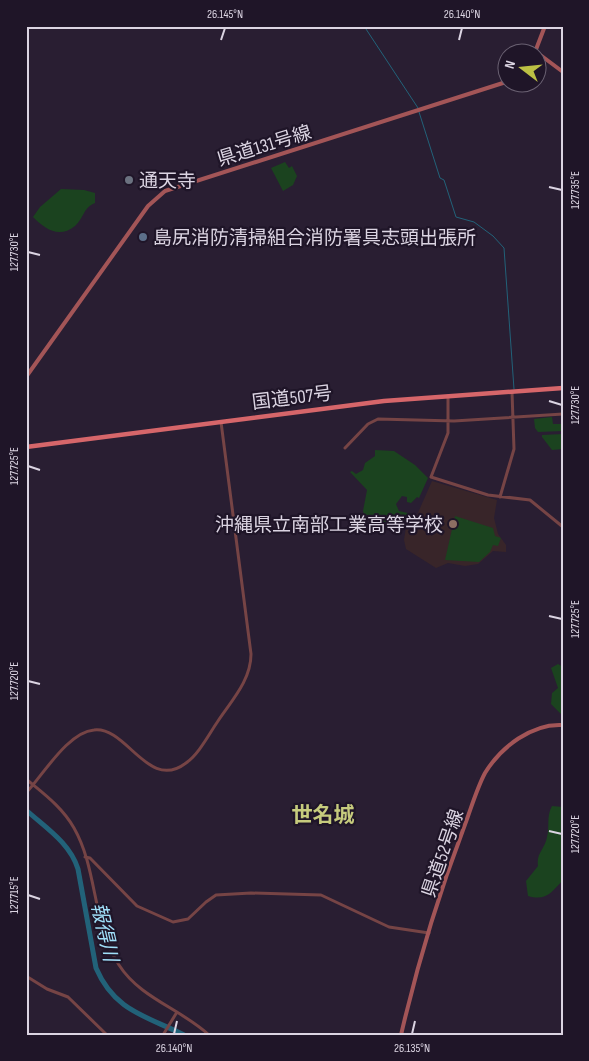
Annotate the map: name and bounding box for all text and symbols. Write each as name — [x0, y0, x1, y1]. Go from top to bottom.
text: 26.145°N — [207, 7, 243, 22]
text: 26.140°N — [444, 7, 480, 22]
north arrow — [496, 42, 546, 92]
text: N — [501, 59, 519, 70]
street label: 県道131号線 — [215, 121, 314, 172]
place label: 通天寺 — [139, 170, 196, 193]
text: 127.735°E — [568, 171, 583, 209]
marker: 通天寺 — [123, 174, 135, 186]
place label: 島尻消防清掃組合消防署具志頭出張所 — [153, 227, 476, 250]
marker: 島尻消防清掃組合消防署具志頭出張所 — [137, 231, 149, 243]
text: 127.730°E — [7, 233, 22, 271]
street label: 国道507号 — [251, 382, 334, 415]
text: 127.730°E — [568, 386, 583, 424]
text: 127.725°E — [7, 447, 22, 485]
place label: 沖縄県立南部工業高等学校 — [215, 514, 443, 537]
marker: 沖縄県立南部工業高等学校 — [447, 518, 459, 530]
text: 127.725°E — [568, 600, 583, 638]
text: 127.720°E — [7, 662, 22, 700]
district label: 世名城 — [292, 803, 355, 828]
street label: 県道52号線 — [418, 807, 469, 900]
text: 127.720°E — [568, 815, 583, 853]
text: 127.715°E — [7, 876, 22, 914]
water label: 報得川 — [86, 900, 123, 966]
text: 26.140°N — [156, 1041, 192, 1056]
text: 26.135°N — [394, 1041, 430, 1056]

